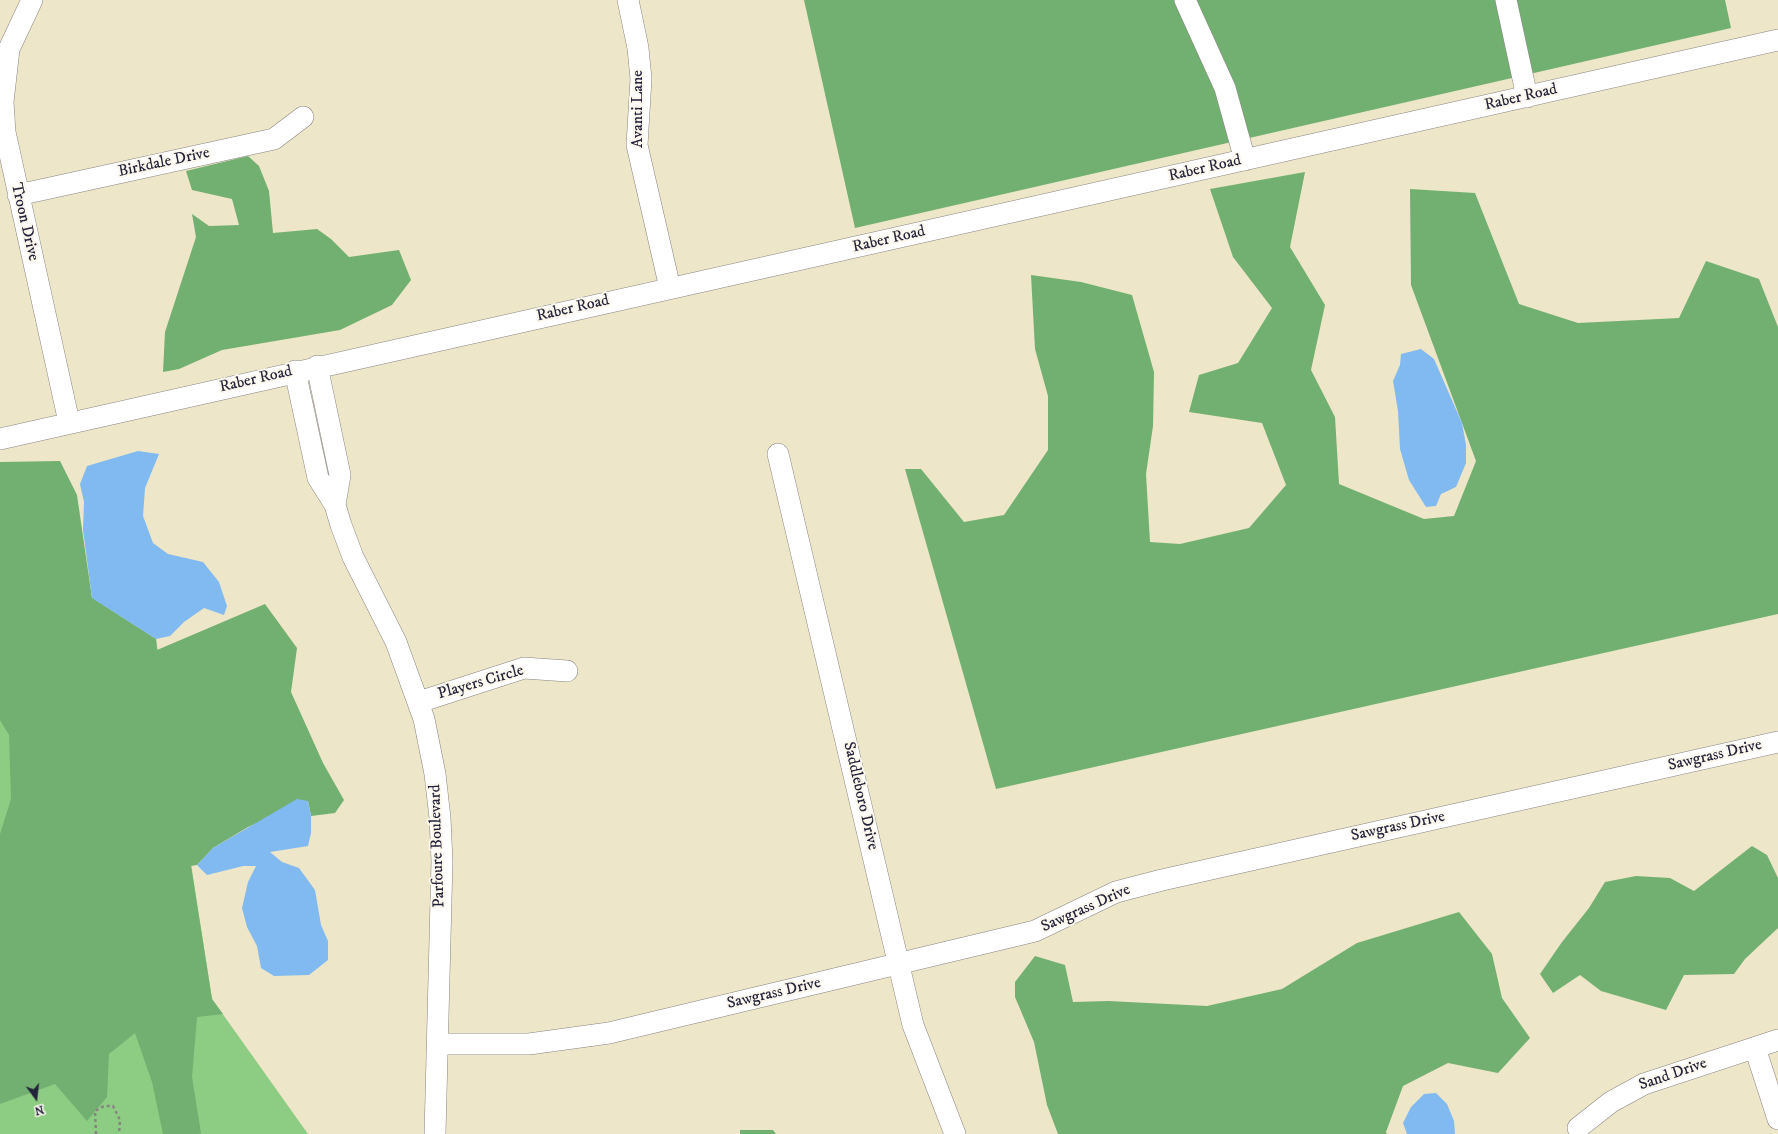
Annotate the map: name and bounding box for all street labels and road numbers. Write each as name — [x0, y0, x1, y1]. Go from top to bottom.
street label: Avanti Lane — [629, 70, 649, 148]
street label: Raber Road — [1483, 80, 1559, 116]
street label: Birkdale Drive — [116, 144, 212, 182]
street label: Raber Road — [1167, 151, 1243, 187]
street label: Troon Drive — [6, 181, 42, 263]
street label: Raber Road — [851, 222, 927, 258]
street label: Raber Road — [535, 291, 611, 327]
street label: Raber Road — [218, 362, 294, 398]
street label: Players Circle — [436, 662, 526, 704]
street label: Sawgrass Drive — [1666, 736, 1764, 776]
street label: Saddleboro Drive — [838, 740, 882, 852]
street label: Parfoure Boulevard — [426, 784, 450, 908]
street label: Sawgrass Drive — [1349, 808, 1447, 846]
street label: Sawgrass Drive — [1038, 881, 1134, 937]
street label: Sawgrass Drive — [725, 974, 823, 1014]
street label: Sand Drive — [1637, 1054, 1709, 1096]

